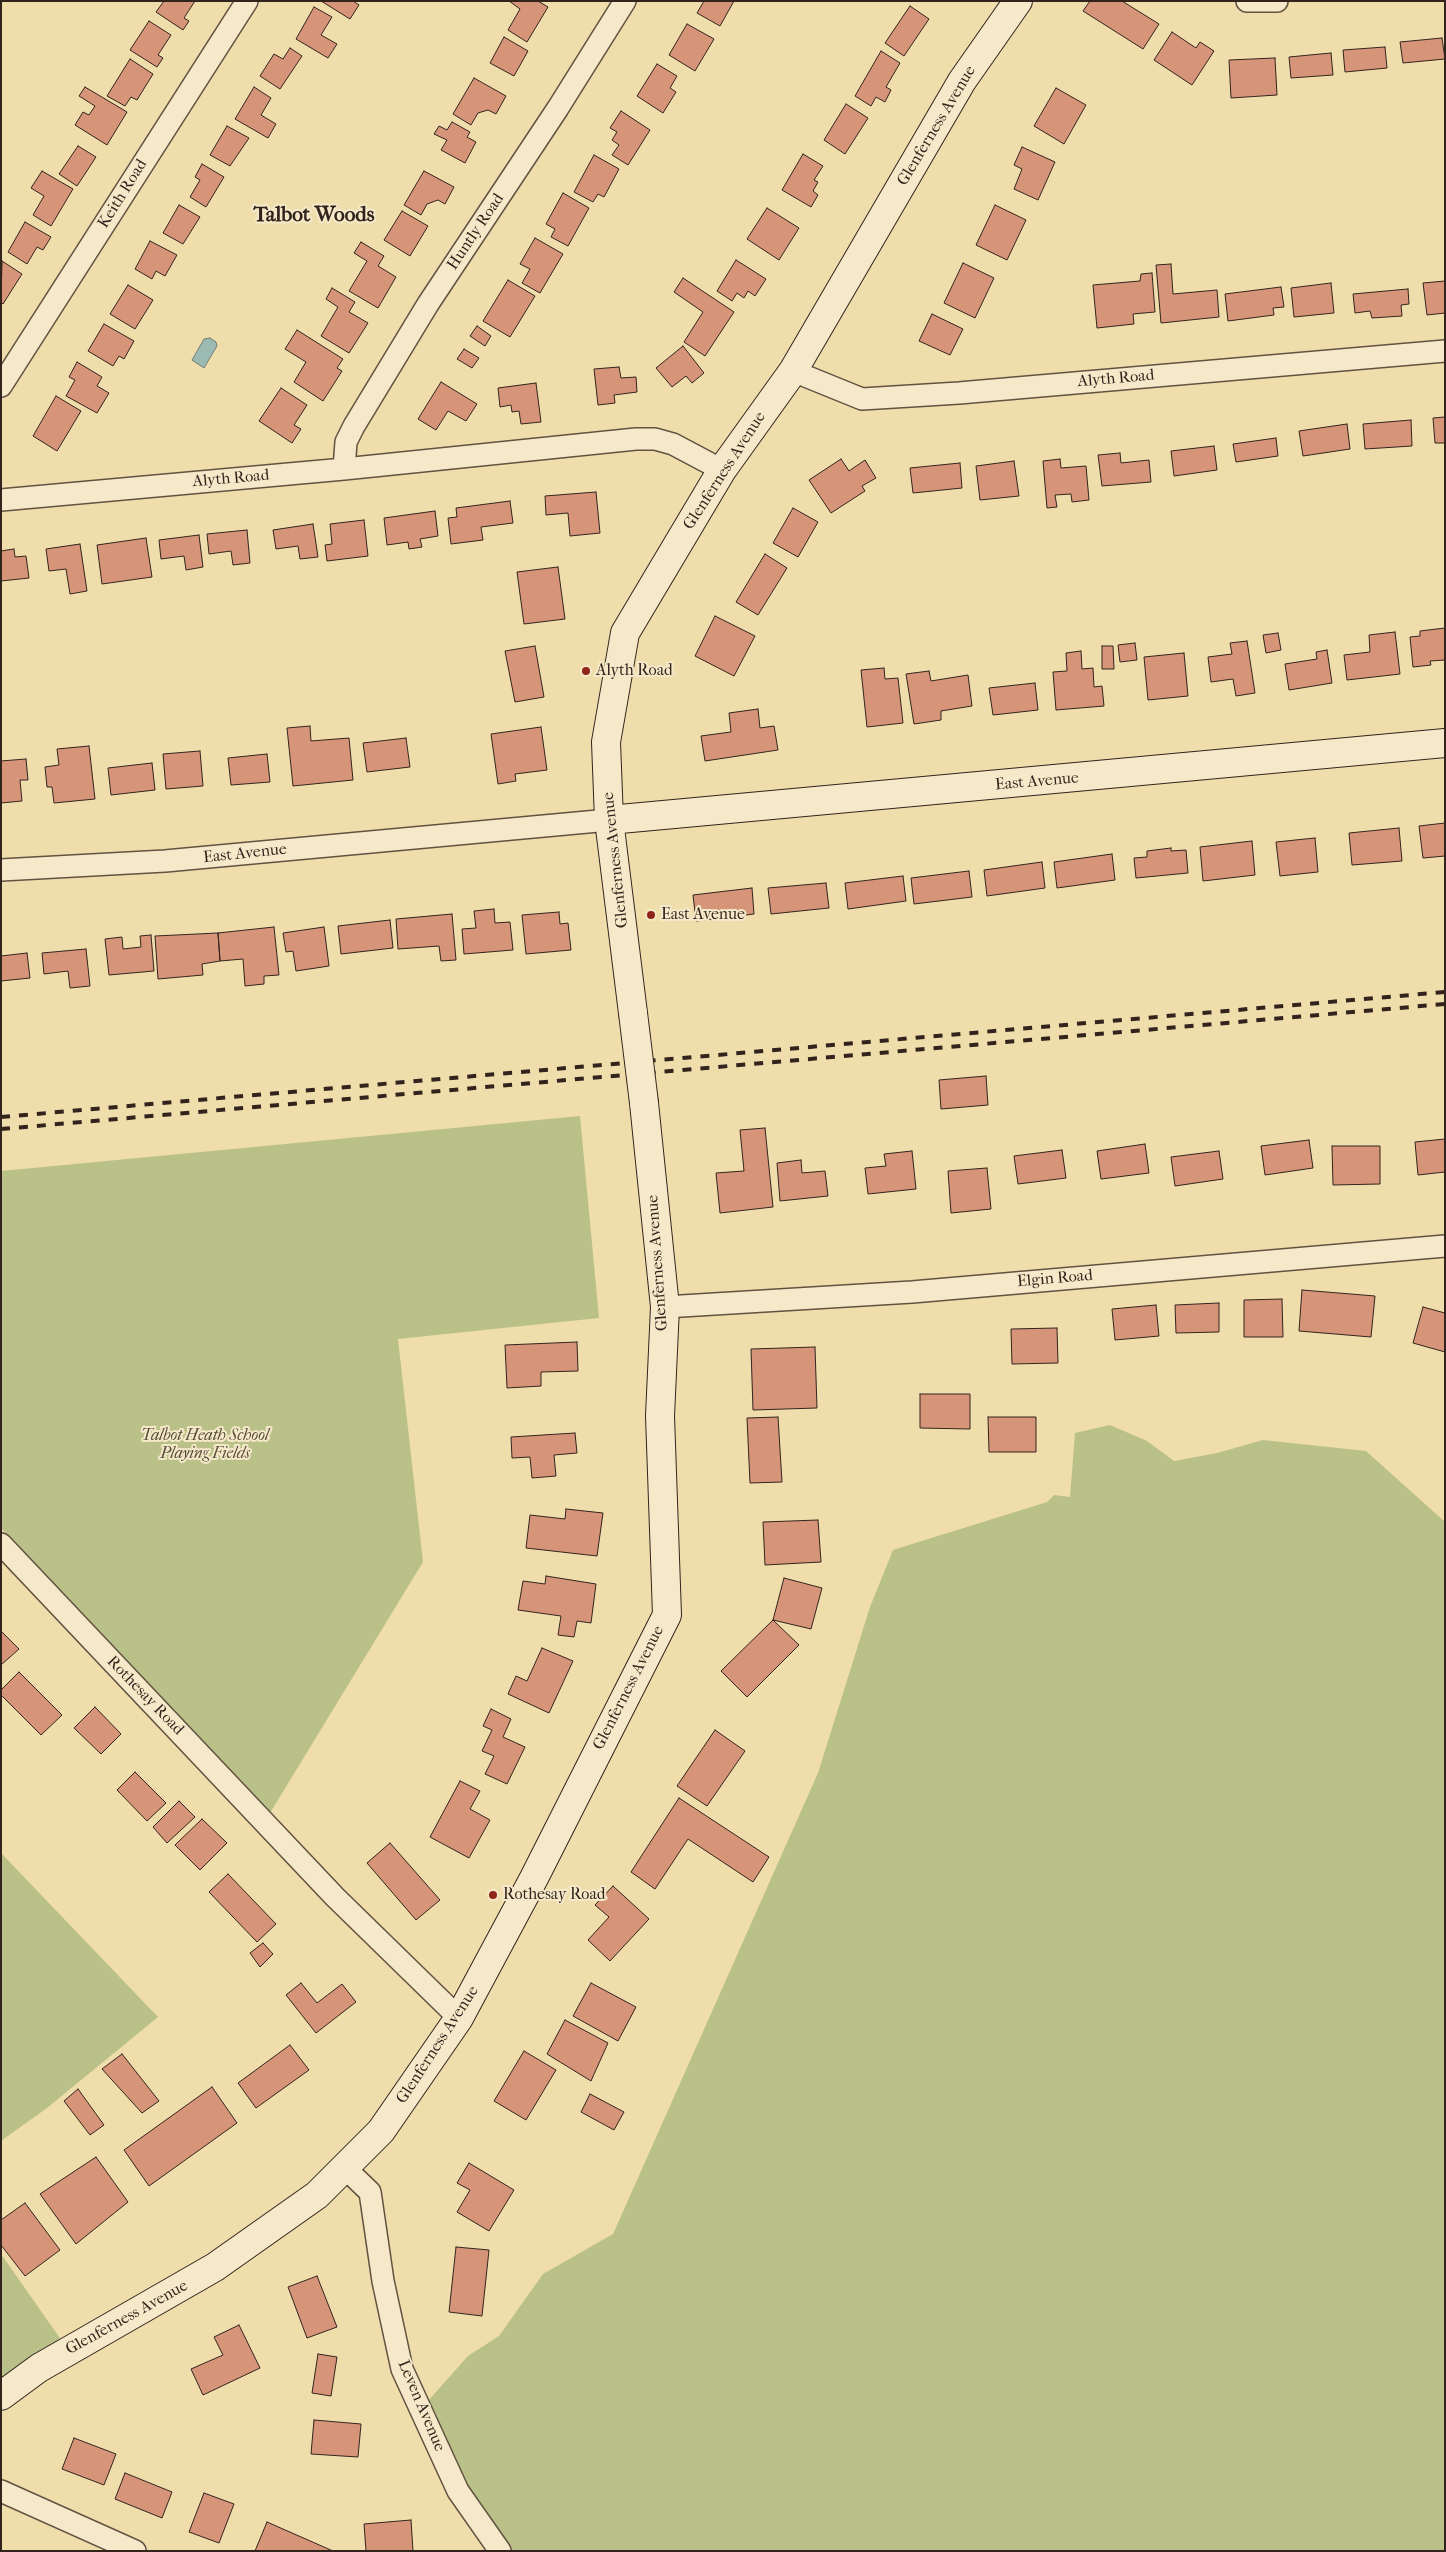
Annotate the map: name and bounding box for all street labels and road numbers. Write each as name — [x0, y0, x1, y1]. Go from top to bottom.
street label: Glenferness Avenue — [894, 63, 980, 189]
street label: Keith Road — [94, 156, 152, 232]
street label: Huntly Road — [443, 190, 509, 274]
street label: Alyth Road — [1077, 366, 1155, 392]
street label: Glenferness Avenue — [680, 408, 770, 534]
street label: Alyth Road — [192, 466, 270, 492]
street label: East Avenue — [994, 769, 1080, 795]
street label: Glenferness Avenue — [599, 791, 633, 929]
street label: East Avenue — [202, 840, 288, 868]
street label: Glenferness Avenue — [644, 1194, 672, 1332]
street label: Elgin Road — [1016, 1266, 1094, 1292]
street label: Glenferness Avenue — [589, 1623, 669, 1753]
street label: Rothesay Road — [102, 1652, 188, 1740]
street label: Glenferness Avenue — [393, 1982, 483, 2108]
street label: Glenferness Avenue — [63, 2276, 191, 2360]
street label: Leven Avenue — [393, 2357, 449, 2455]

